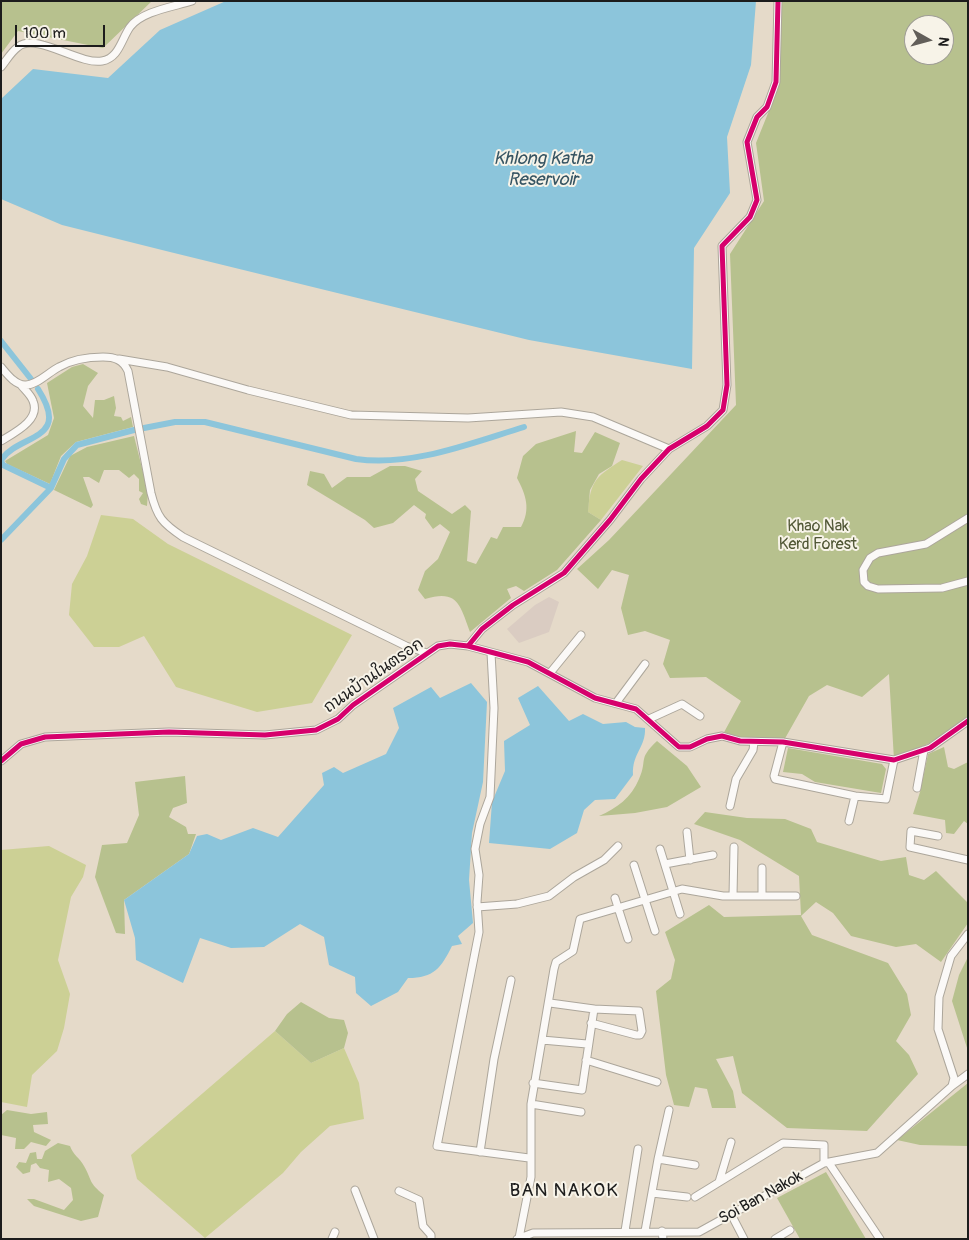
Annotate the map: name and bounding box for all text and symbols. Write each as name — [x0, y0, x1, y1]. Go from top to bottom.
scale bar — [18, 15, 108, 47]
north arrow — [904, 15, 954, 65]
text: 100 m — [23, 24, 66, 43]
text: N — [934, 36, 952, 48]
water label: Khlong Katha Reservoir — [494, 148, 592, 190]
park label: Khao Nak Kerd Forest — [779, 517, 857, 555]
street label: ถนนบ้านในตรอก — [320, 635, 428, 717]
street label: Soi Ban Nakok — [716, 1167, 806, 1229]
district label: BAN NAKOK — [508, 1180, 620, 1202]

